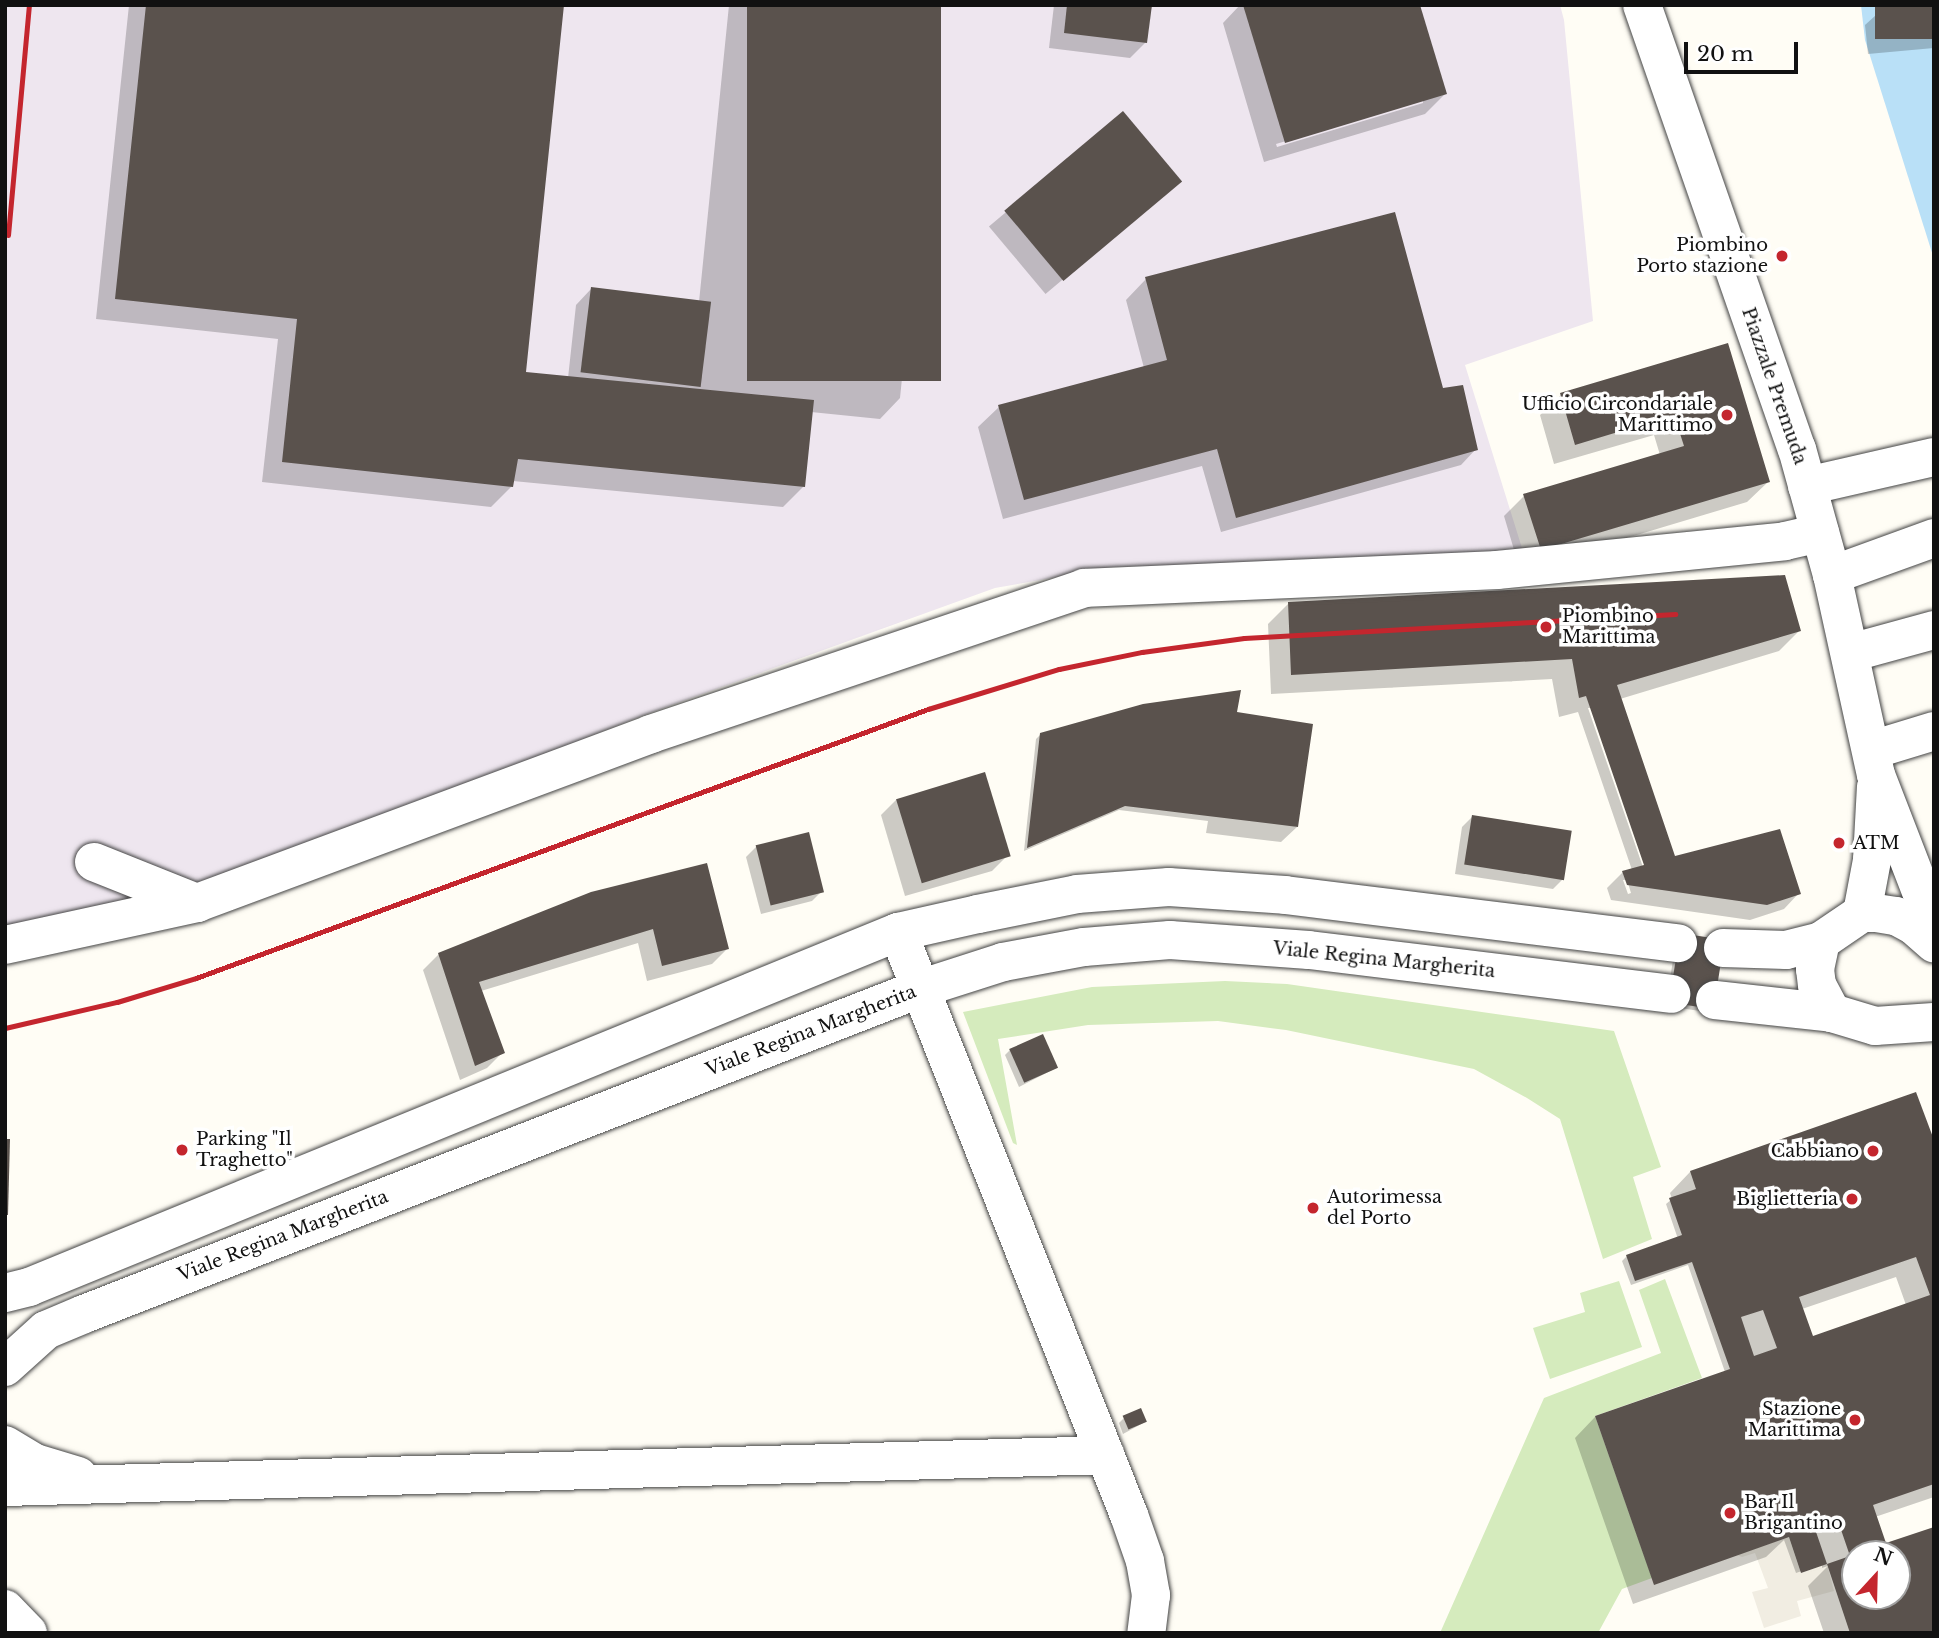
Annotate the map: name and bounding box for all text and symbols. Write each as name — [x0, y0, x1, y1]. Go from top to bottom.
scale bar — [1687, 28, 1801, 72]
text: 20 m — [1697, 41, 1754, 67]
place label: Piombino Porto stazione — [1636, 235, 1768, 278]
marker: Piombino Porto stazione — [1774, 248, 1790, 264]
street label: Piazzale Premuda — [1737, 305, 1811, 467]
place label: Ufficio Circondariale Marittimo — [1522, 394, 1713, 436]
marker: Ufficio Circondariale Marittimo — [1719, 407, 1735, 423]
place label: Piombino Marittima — [1562, 606, 1655, 648]
marker: Piombino Marittima — [1536, 617, 1556, 637]
place label: ATM — [1853, 832, 1900, 854]
marker: ATM — [1831, 835, 1847, 851]
street label: Viale Regina Margherita — [1272, 938, 1496, 982]
street label: Viale Regina Margherita — [703, 981, 919, 1081]
place label: Parking "Il Traghetto" — [196, 1129, 293, 1172]
place label: Cabbiano — [1771, 1140, 1859, 1162]
marker: Parking "Il Traghetto" — [174, 1142, 190, 1158]
marker: Cabbiano — [1865, 1143, 1881, 1159]
street label: Viale Regina Margherita — [175, 1186, 391, 1286]
place label: Autorimessa del Porto — [1327, 1187, 1442, 1230]
place label: Biglietteria — [1736, 1188, 1838, 1210]
marker: Biglietteria — [1844, 1191, 1860, 1207]
marker: Autorimessa del Porto — [1305, 1200, 1321, 1216]
place label: Stazione Marittima — [1748, 1399, 1841, 1442]
marker: Stazione Marittima — [1847, 1412, 1863, 1428]
place label: Bar Il Brigantino — [1744, 1492, 1843, 1534]
marker: Bar Il Brigantino — [1722, 1505, 1738, 1521]
north arrow — [1841, 1540, 1911, 1610]
text: N — [1871, 1543, 1896, 1571]

